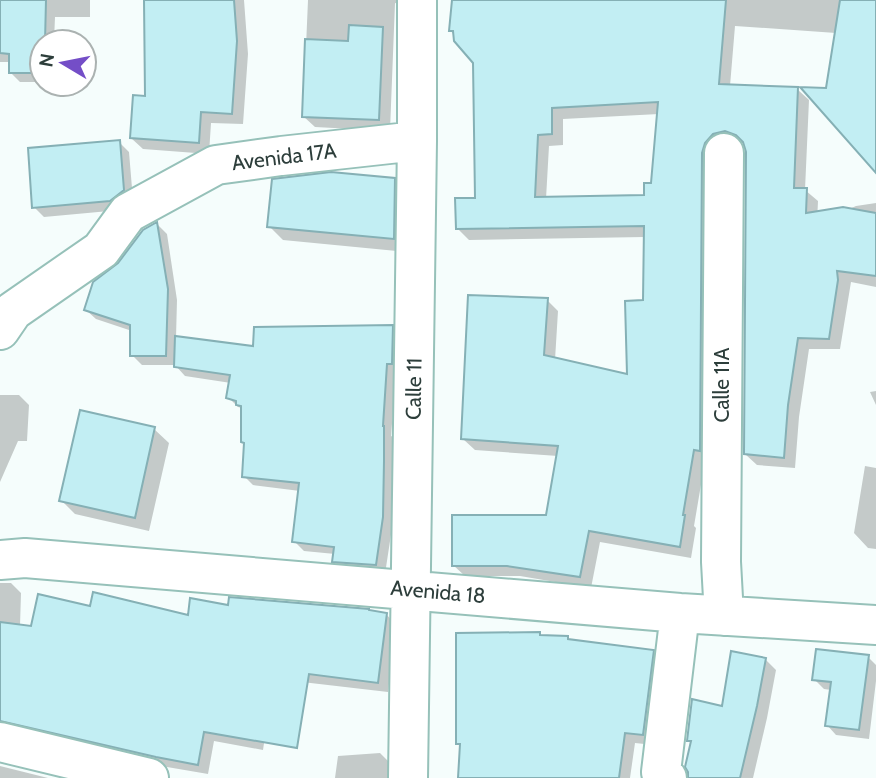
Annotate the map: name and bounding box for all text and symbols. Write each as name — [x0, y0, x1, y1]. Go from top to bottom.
north arrow — [28, 28, 98, 98]
text: N — [34, 52, 59, 69]
street label: Avenida 17A — [230, 138, 338, 175]
street label: Calle 11A — [709, 347, 734, 422]
street label: Calle 11 — [400, 358, 427, 420]
street label: Avenida 18 — [389, 575, 487, 608]

